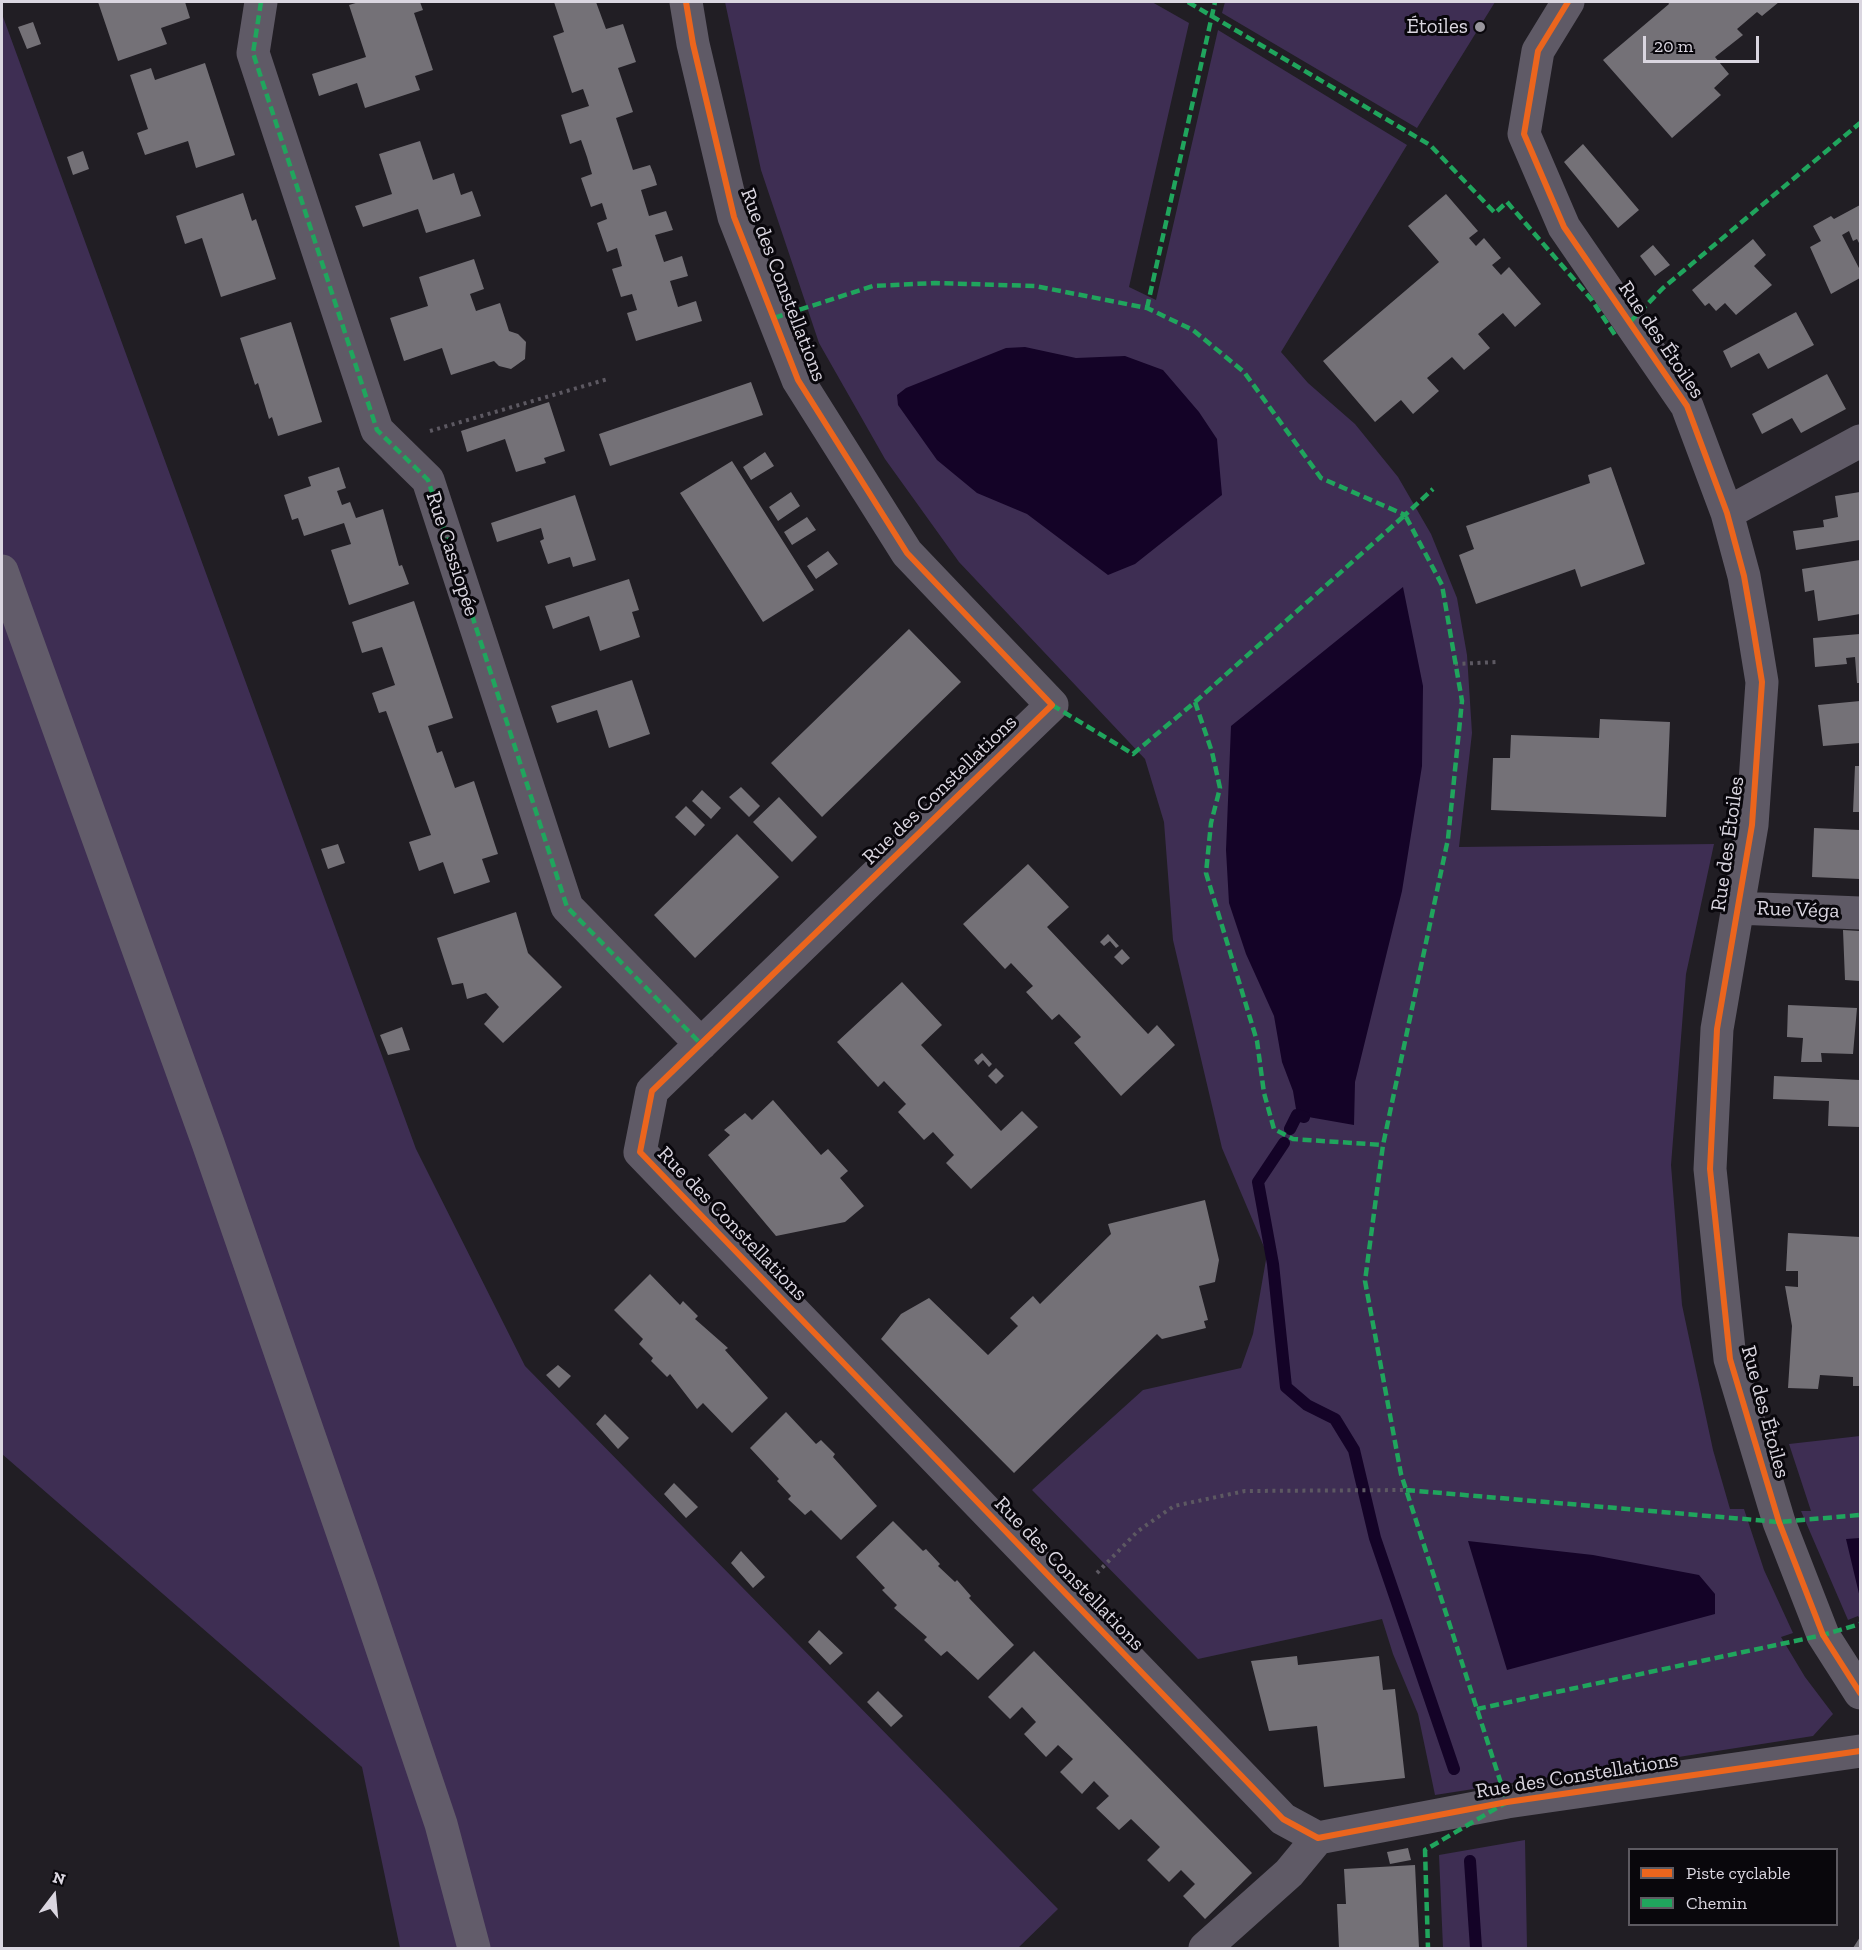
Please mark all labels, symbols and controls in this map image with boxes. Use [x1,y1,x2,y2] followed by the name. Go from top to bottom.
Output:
[1407,14,1468,40] place label: Étoiles
[1473,20,1487,34] marker: Étoiles
[1646,24,1762,62] scale bar
[1654,35,1693,57] text: 20 m
[735,185,831,385] street label: Rue des Constellations
[1612,276,1710,404] street label: Rue des Étoiles
[420,489,484,619] street label: Rue Cassiopée
[858,710,1022,870] street label: Rue des Constellations
[1706,775,1750,913] street label: Rue des Étoiles
[1756,896,1840,924] street label: Rue Véga
[652,1142,812,1306] street label: Rue des Constellations
[1735,1343,1795,1481] street label: Rue des Étoiles
[989,1492,1149,1656] street label: Rue des Constellations
[1474,1748,1680,1804] street label: Rue des Constellations
[1628,1848,1838,1926] legend
[1686,1862,1790,1884] text: Piste cyclable
[24,1866,84,1926] north arrow
[51,1867,68,1889] text: N
[1686,1892,1747,1914] text: Chemin

